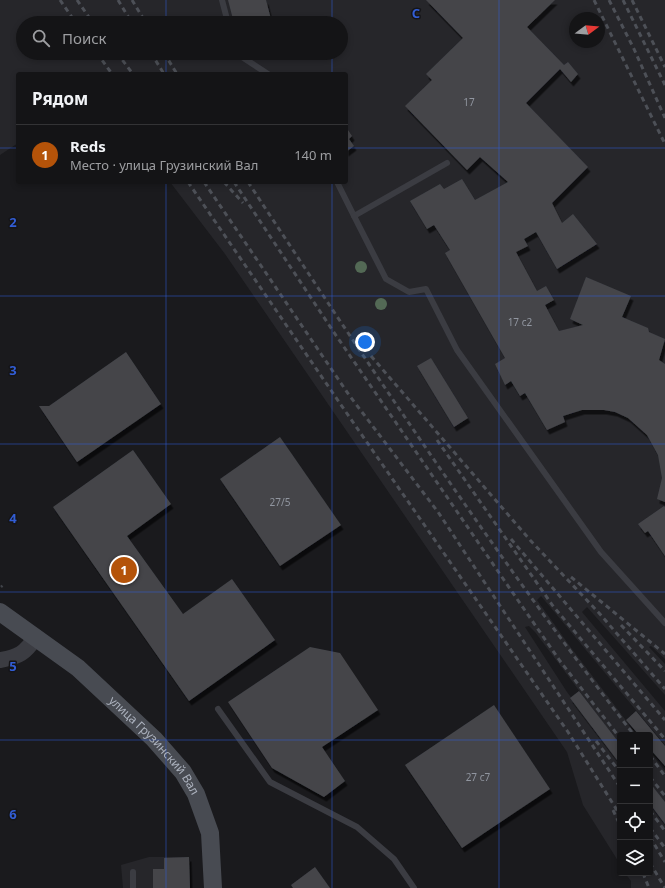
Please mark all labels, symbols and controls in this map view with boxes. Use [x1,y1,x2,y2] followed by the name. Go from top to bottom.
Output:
[412,4,420,22] text: C
[569,12,605,48] north arrow
[16,16,348,60] search box
[30,27,52,49] icon: search
[62,28,107,48] text: Поиск
[32,87,88,110] text: Рядом
[463,95,475,109] house number: 17
[70,136,106,156] text: Reds
[41,146,49,164] text: 1
[294,146,332,164] text: 140 m
[70,156,258,174] text: Место · улица Грузинский Вал
[9,213,17,231] text: 2
[508,315,533,329] house number: 17 с2
[355,332,375,352] your location
[9,361,17,379] text: 3
[270,495,291,509] house number: 27/5
[9,509,17,527] text: 4
[111,555,137,585] pin: 1
[9,657,17,675] text: 5
[105,692,204,798] street label: улица Грузинский Вал
[617,732,653,876] map controls
[617,732,653,768] button: +
[617,768,653,804] button: −
[466,770,491,784] house number: 27 с7
[617,804,653,840] button: locate
[9,805,17,823] text: 6
[617,840,653,876] button: layers

